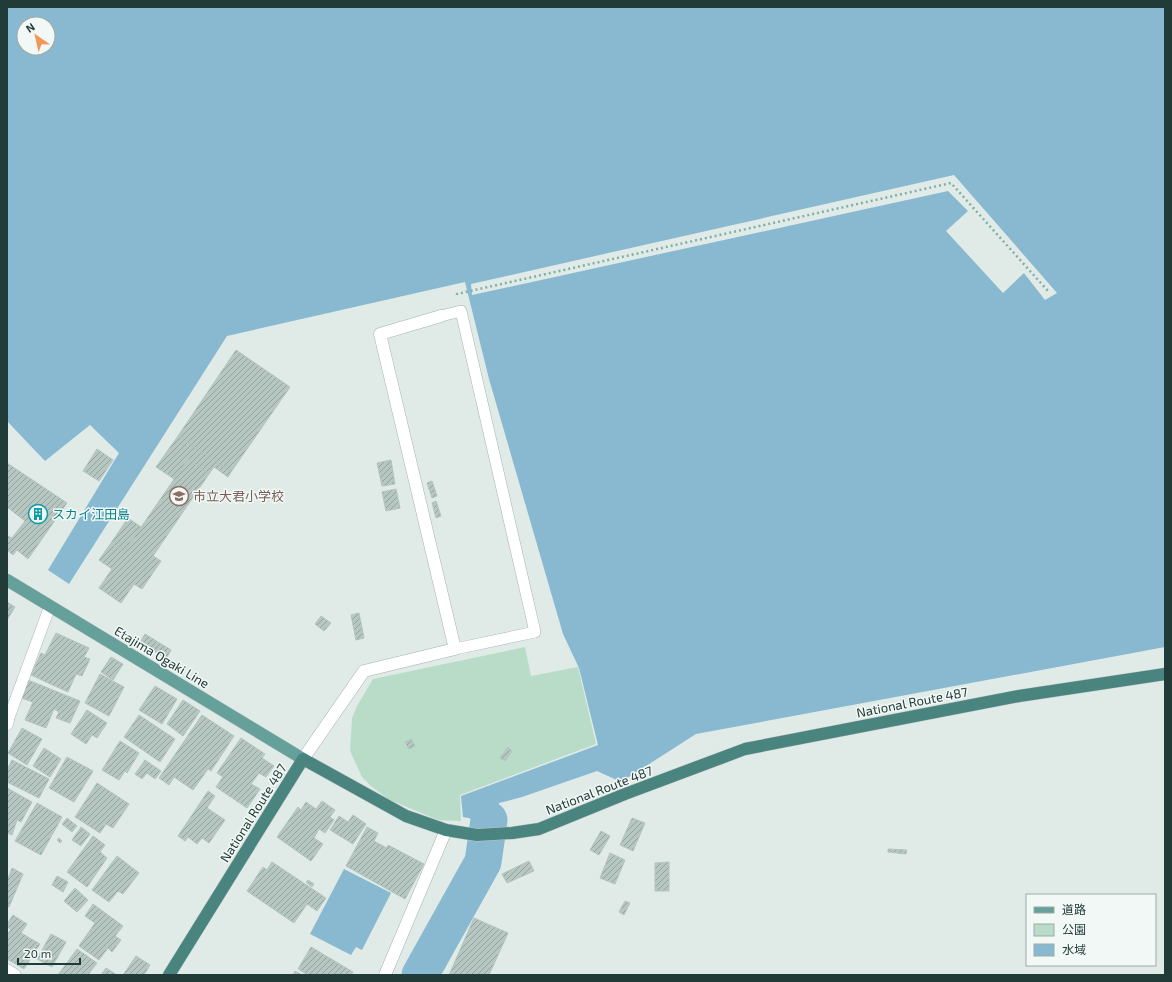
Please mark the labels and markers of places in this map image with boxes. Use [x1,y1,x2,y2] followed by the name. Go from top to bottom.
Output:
[168,485,190,507] school or university icon: 市立大君小学校
[193,488,284,504] place label: 市立大君小学校
[27,503,49,525] building icon: スカイ江田島
[52,506,130,522] place label: スカイ江田島

